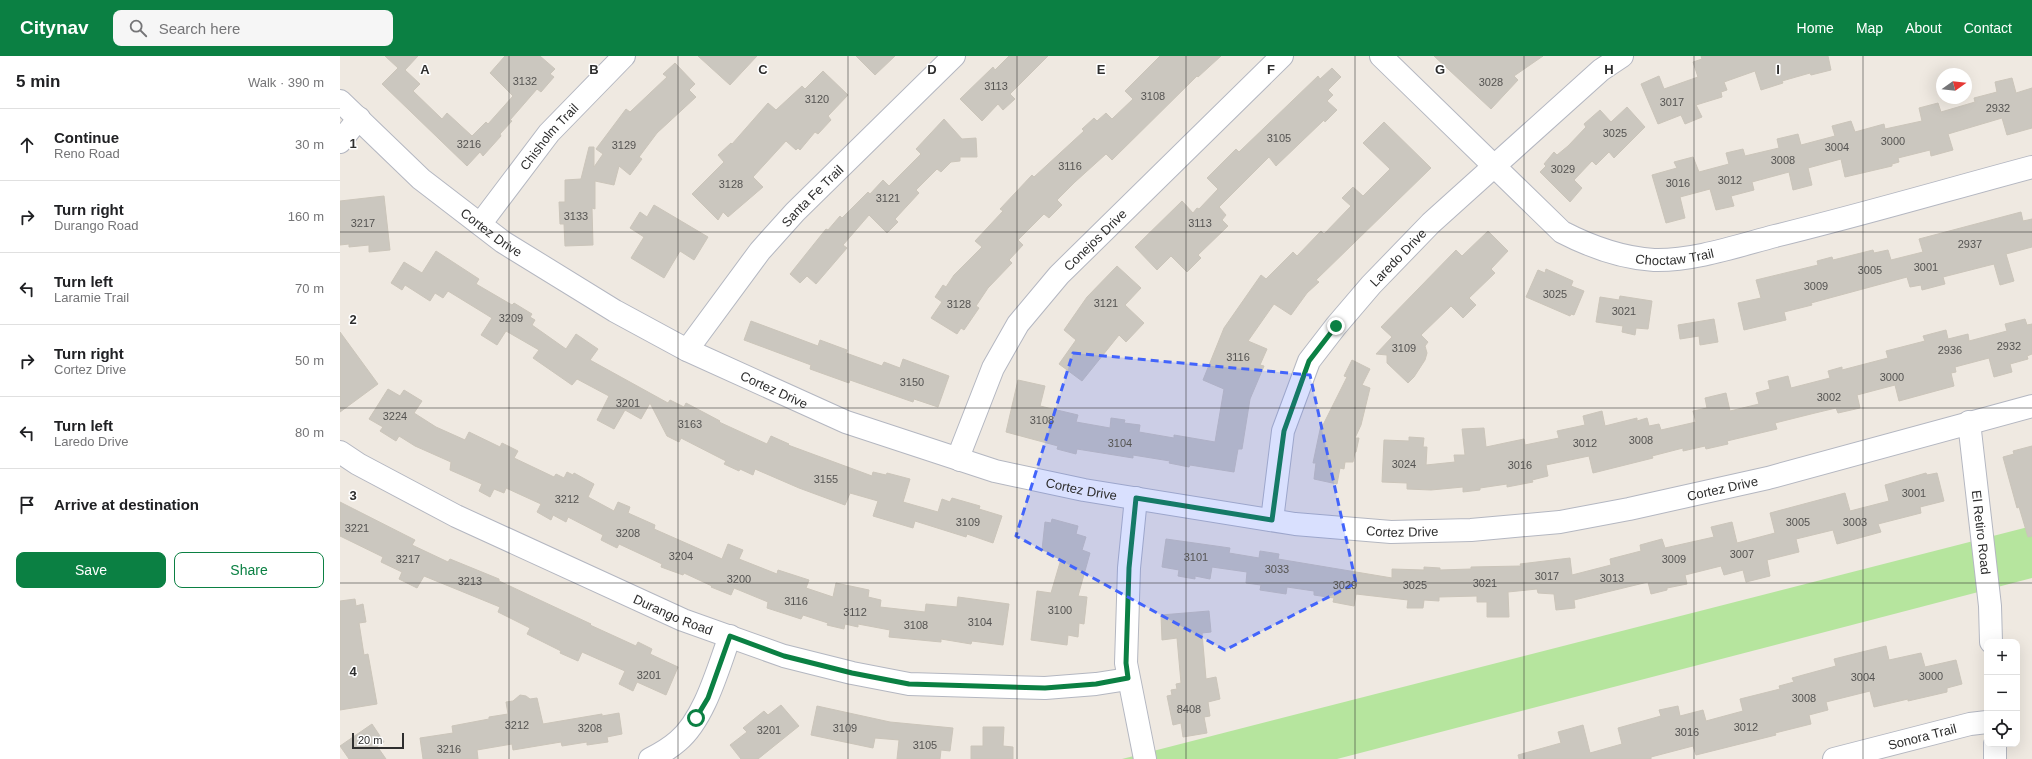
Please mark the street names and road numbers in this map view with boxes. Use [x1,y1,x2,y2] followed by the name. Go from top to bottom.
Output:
[516,100,581,173] street label: Chisholm Trail
[778,162,846,230] street label: Santa Fe Trail
[458,205,525,260] street label: Cortez Drive
[1061,206,1129,274] street label: Conejos Drive
[1367,225,1429,289] street label: Laredo Drive
[1634,245,1715,268] street label: Choctaw Trail
[738,368,810,411] street label: Cortez Drive
[1685,473,1759,503] street label: Cortez Drive
[1044,475,1118,503] street label: Cortez Drive
[1969,489,1994,575] street label: El Retiro Road
[1366,522,1439,540] street label: Cortez Drive
[631,591,715,637] street label: Durango Road
[1886,720,1958,752] street label: Sonora Trail

